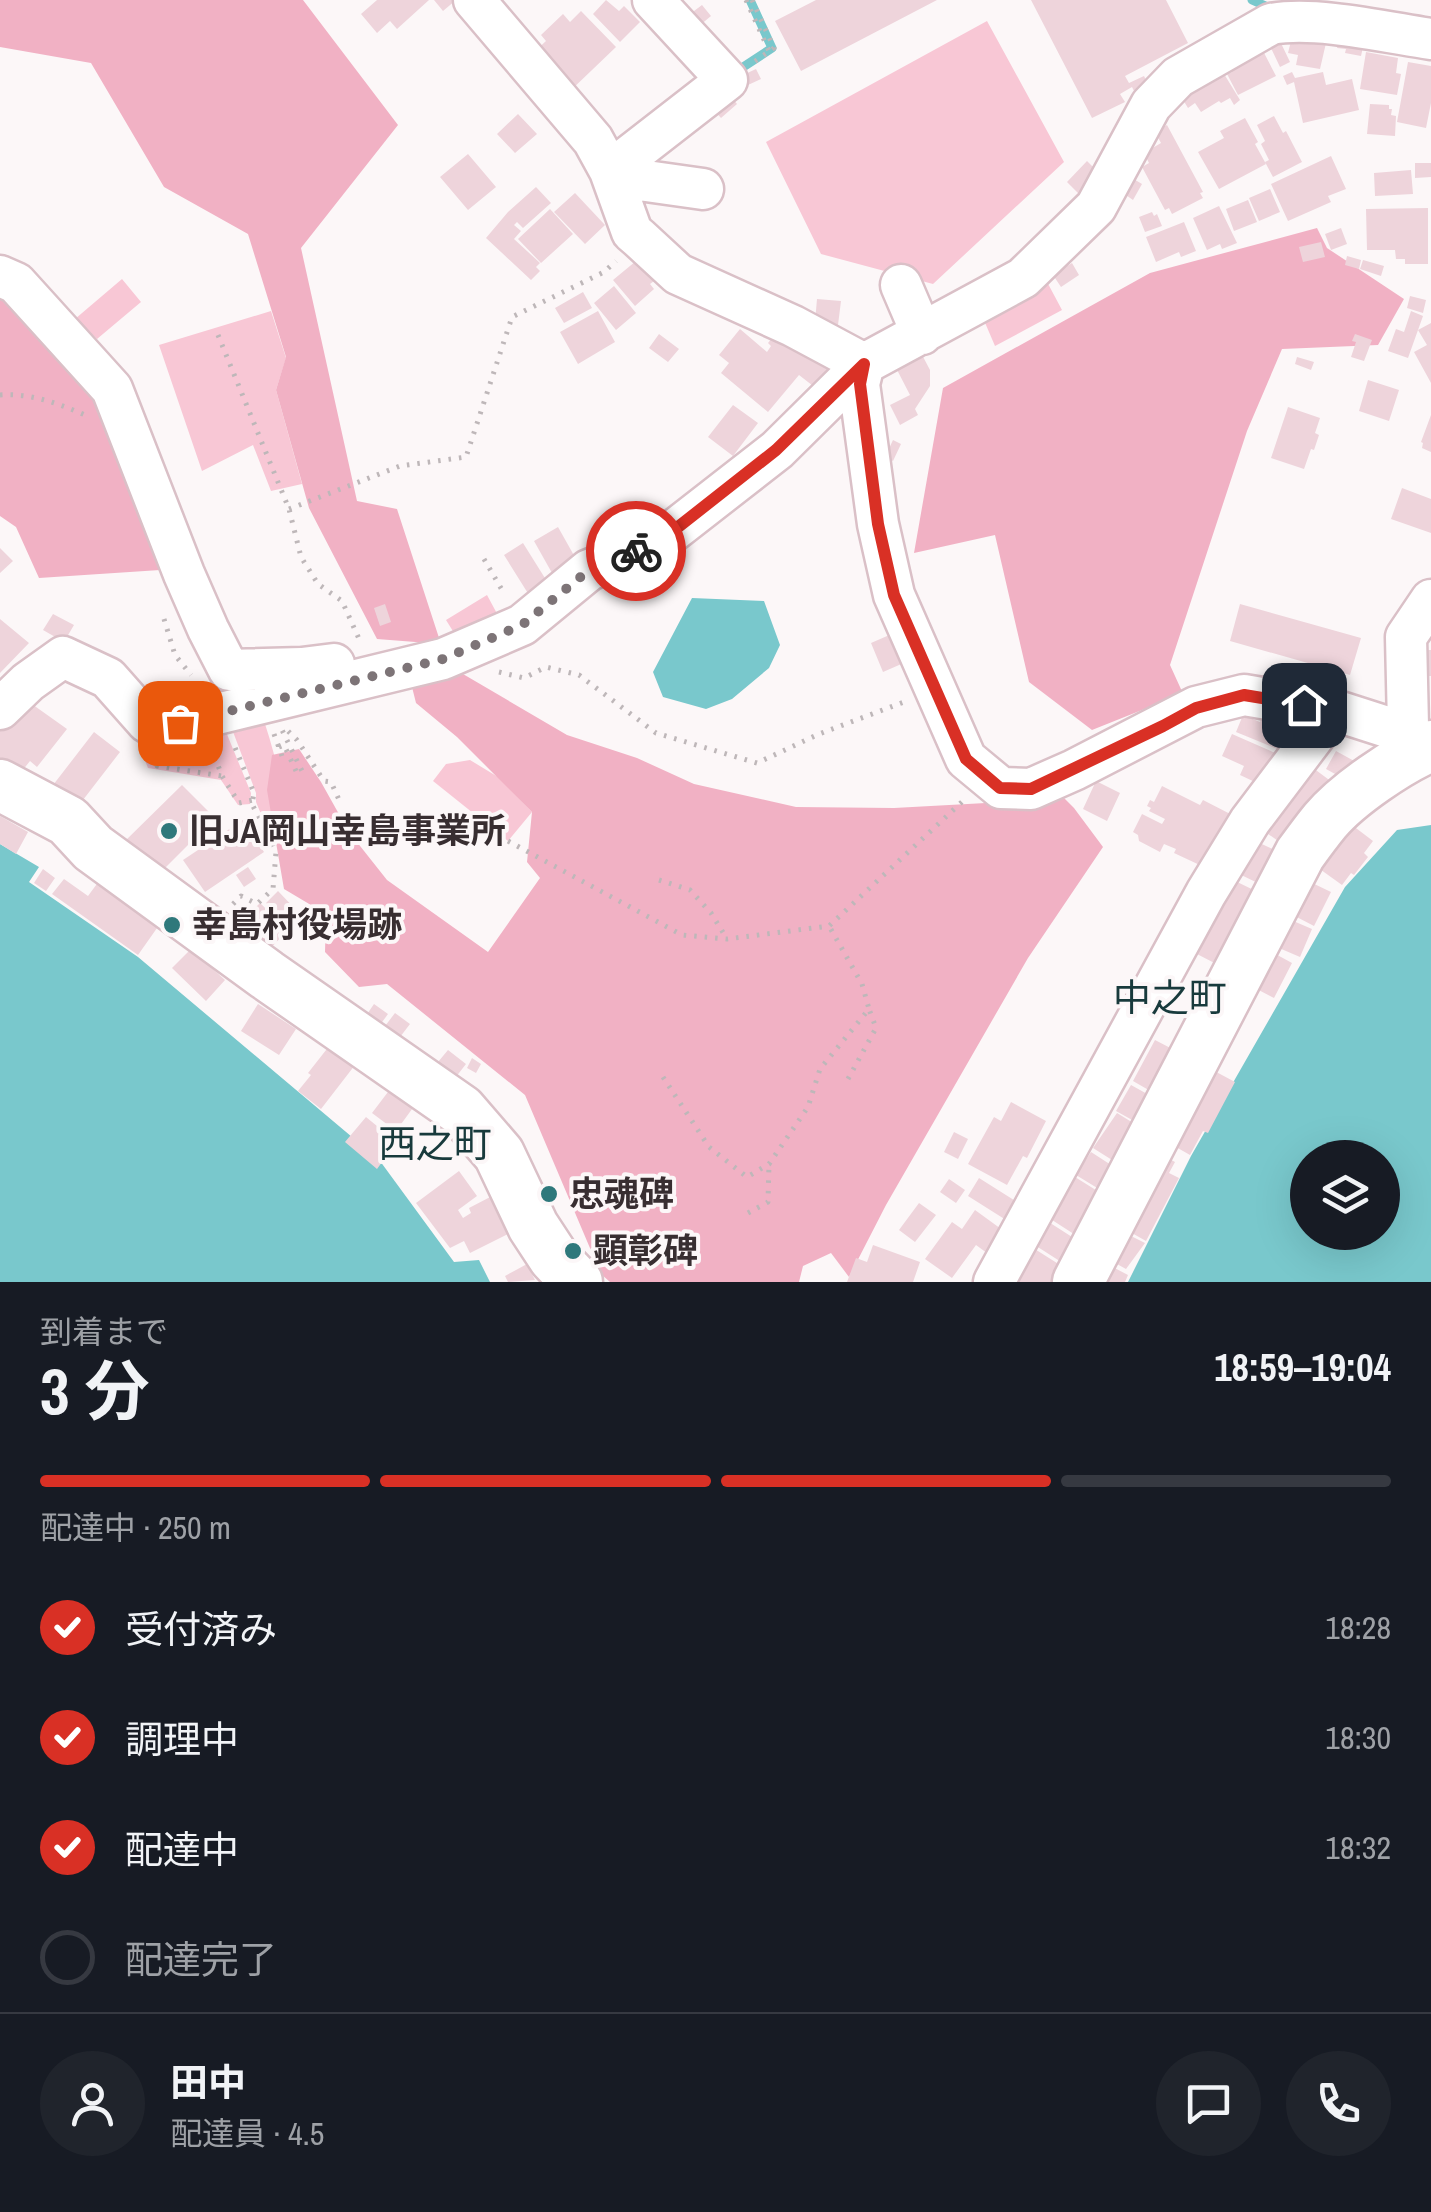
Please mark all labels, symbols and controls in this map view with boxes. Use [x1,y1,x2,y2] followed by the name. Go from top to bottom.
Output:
[586,501,686,601] courier
[609,524,664,579] icon: bike
[1262,663,1347,748] pin
[1277,678,1332,733] icon: home
[138,681,223,766] pin
[153,696,208,751] icon: bag
[189,807,506,854] place label: 旧JA岡山幸島事業所
[158,820,180,842] marker: 旧JA岡山幸島事業所
[192,901,402,948] place label: 幸島村役場跡
[161,914,183,936] marker: 幸島村役場跡
[1113,972,1227,1023] district label: 中之町
[378,1118,492,1169] district label: 西之町
[1290,1140,1400,1250] map controls
[1290,1140,1400,1250] button: layers
[569,1170,674,1217] place label: 忠魂碑
[538,1183,560,1205] marker: 忠魂碑
[593,1227,698,1274] place label: 顕彰碑
[562,1240,584,1262] marker: 顕彰碑
[40,1310,168,1353] text: 到着まで
[1214,1342,1391,1393] text: 18:59–19:04
[40,1347,149,1434] text: 3 分
[40,1506,231,1549] text: 配達中 · 250 m
[40,1600,95,1655] icon: check
[125,1604,277,1655] text: 受付済み
[1325,1606,1391,1649] text: 18:28
[40,1710,95,1765] icon: check
[125,1714,239,1765] text: 調理中
[1325,1716,1391,1759] text: 18:30
[40,1820,95,1875] icon: check
[125,1824,239,1875] text: 配達中
[1325,1826,1391,1869] text: 18:32
[125,1934,277,1985] text: 配達完了
[40,2051,145,2156] button: person
[1156,2051,1261,2156] button: chat
[1286,2051,1391,2156] button: phone
[170,2057,246,2108] text: 田中
[170,2112,324,2155] text: 配達員 · 4.5

